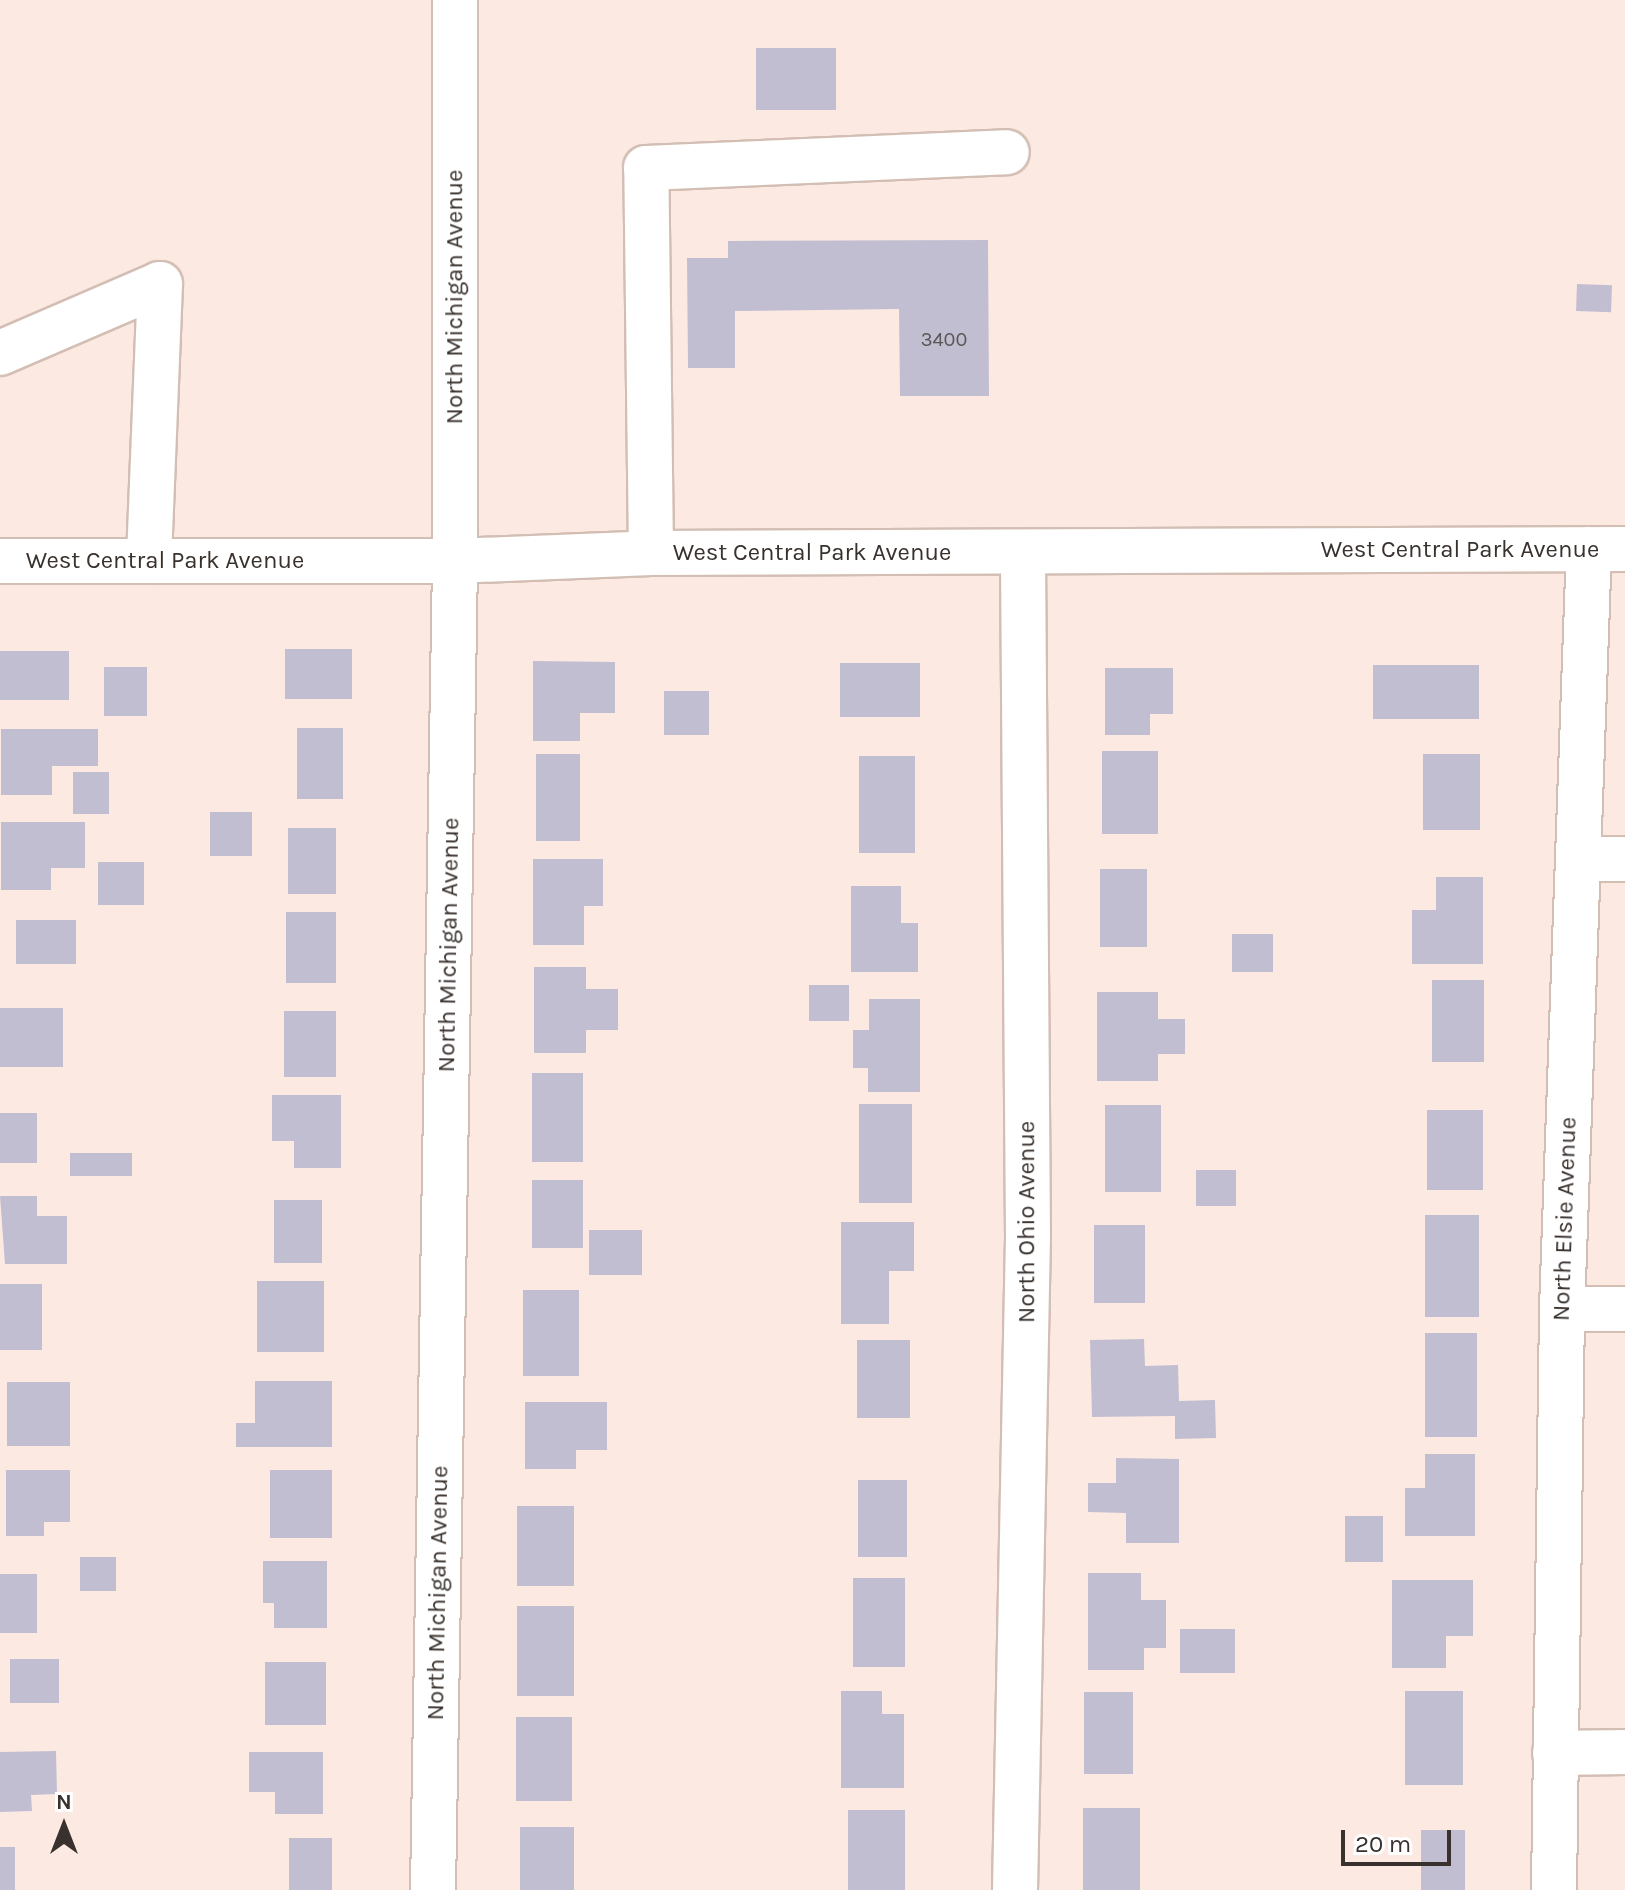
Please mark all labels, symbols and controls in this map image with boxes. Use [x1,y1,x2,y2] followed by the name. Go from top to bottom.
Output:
[441,170,469,424] street label: North Michigan Avenue
[921,327,967,351] house number: 3400
[1321,536,1599,564] street label: West Central Park Avenue
[673,539,951,567] street label: West Central Park Avenue
[26,547,304,575] street label: West Central Park Avenue
[432,817,466,1073] street label: North Michigan Avenue
[1547,1116,1583,1322] street label: North Elsie Avenue
[1013,1121,1041,1323] street label: North Ohio Avenue
[421,1465,455,1721] street label: North Michigan Avenue
[24,1786,104,1866] north arrow
[56,1789,72,1815] text: N
[1345,1814,1455,1864] scale bar
[1355,1830,1411,1858] text: 20 m

